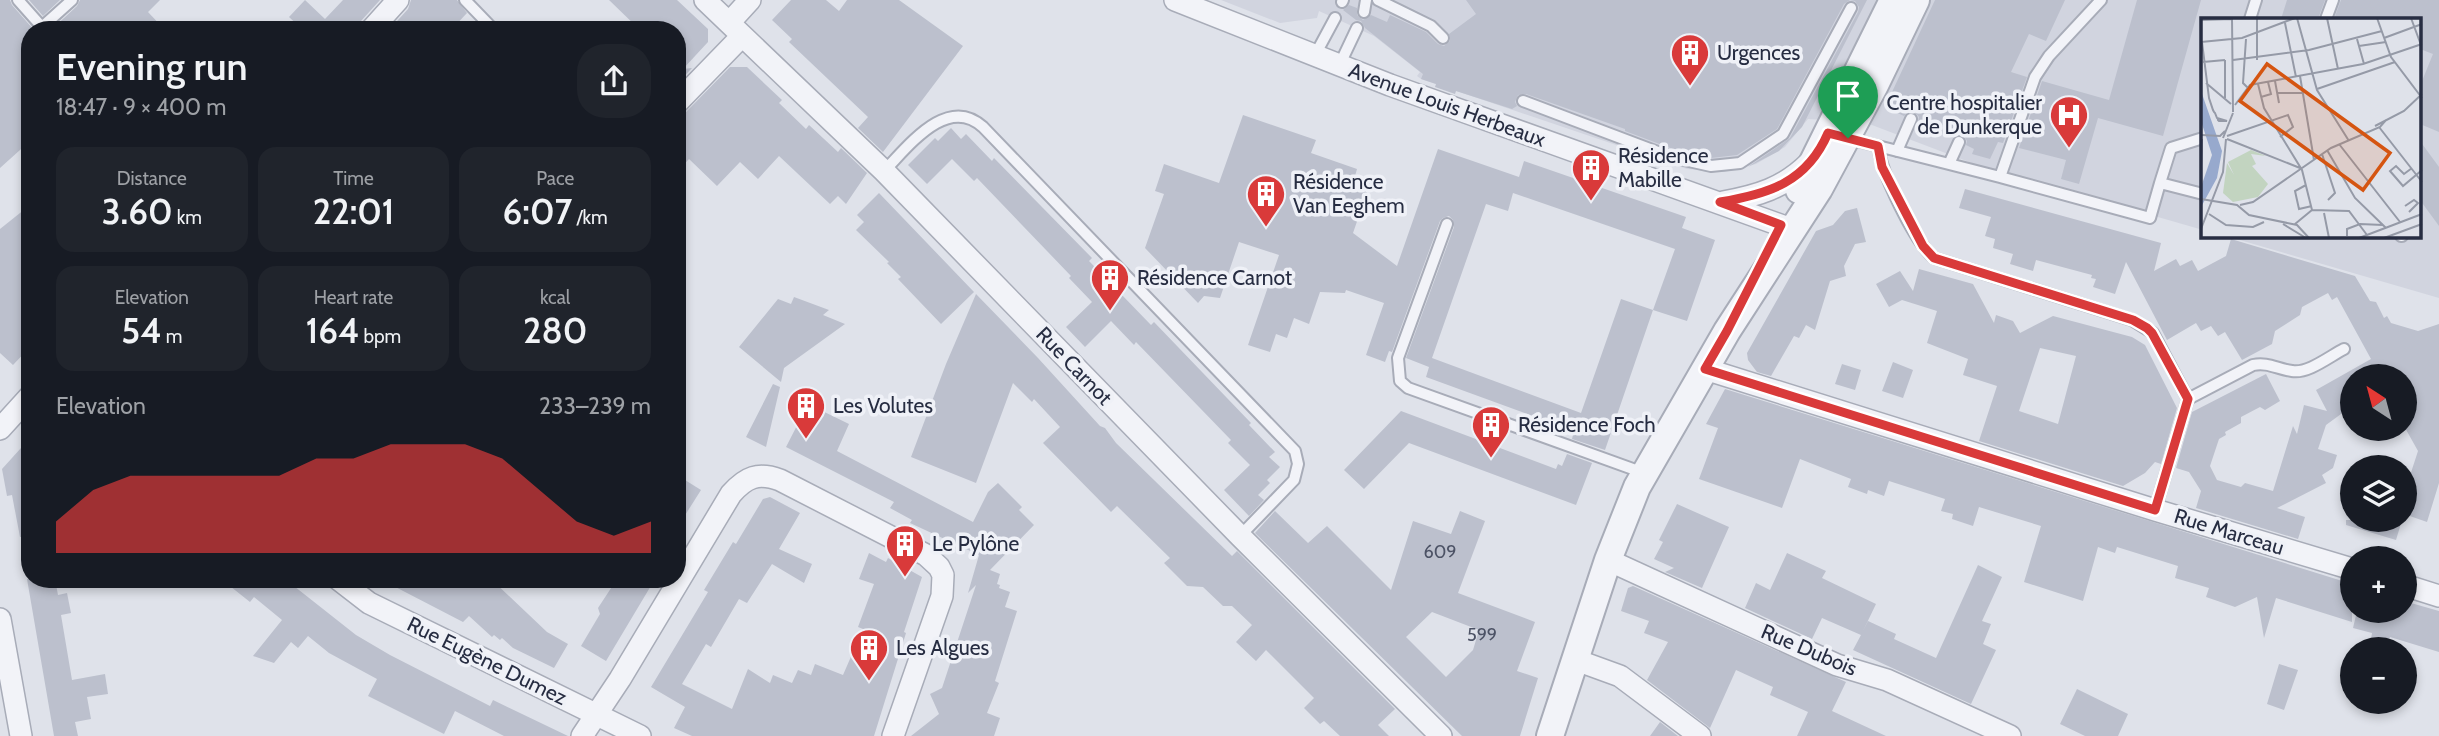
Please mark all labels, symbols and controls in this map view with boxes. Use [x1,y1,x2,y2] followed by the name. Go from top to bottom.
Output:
[2201,18,2422,238] inset map
[1669,32,1711,87] building icon: Urgences
[1717,40,1800,65] place label: Urgences
[56,43,248,90] text: Evening run
[577,44,651,118] button: share
[1345,57,1549,152] street label: Avenue Louis Herbeaux
[1818,66,1878,138] pin
[1829,77,1867,115] icon: arrive
[1886,90,2042,139] place label: Centre hospitalier de Dunkerque
[56,93,226,121] text: 18:47 · 9 × 400 m
[2048,94,2090,149] hospital icon: Centre hospitalier de Dunkerque
[1618,143,1709,192] place label: Résidence Mabille
[1570,147,1612,202] building icon: Résidence Mabille
[117,167,187,190] text: Distance
[333,167,374,190] text: Time
[536,167,574,190] text: Pace
[1293,169,1405,218] place label: Résidence Van Eeghem
[1245,173,1287,228] building icon: Résidence Van Eeghem
[102,190,173,233] text: 3.60
[313,190,394,233] text: 22:01
[503,190,572,233] text: 6:07
[173,206,202,229] text: km
[572,206,608,229] text: /km
[1089,257,1131,312] building icon: Résidence Carnot
[1137,265,1292,290] place label: Résidence Carnot
[115,286,189,309] text: Elevation
[314,286,393,309] text: Heart rate
[540,286,570,309] text: kcal
[121,309,161,352] text: 54
[306,309,359,352] text: 164
[523,309,587,352] text: 280
[1031,321,1118,410] street label: Rue Carnot
[161,325,182,348] text: m
[359,325,401,348] text: bpm
[2340,364,2417,441] north arrow
[2340,364,2417,714] map controls
[785,385,827,440] building icon: Les Volutes
[56,392,146,420] text: Elevation
[539,392,651,420] text: 233–239 m
[833,393,933,418] place label: Les Volutes
[1470,404,1512,459] building icon: Résidence Foch
[1518,412,1656,437] place label: Résidence Foch
[2340,455,2417,532] button: layers
[2171,503,2287,560] street label: Rue Marceau
[884,523,926,578] building icon: Le Pylône
[932,531,1020,556] place label: Le Pylône
[1423,541,1457,563] house number: 609
[2340,546,2417,623] button: +
[403,611,571,710] street label: Rue Eugène Dumez
[1758,618,1861,681] street label: Rue Dubois
[1467,624,1497,646] house number: 599
[848,627,890,682] building icon: Les Algues
[896,635,989,660] place label: Les Algues
[2340,637,2417,714] button: −

